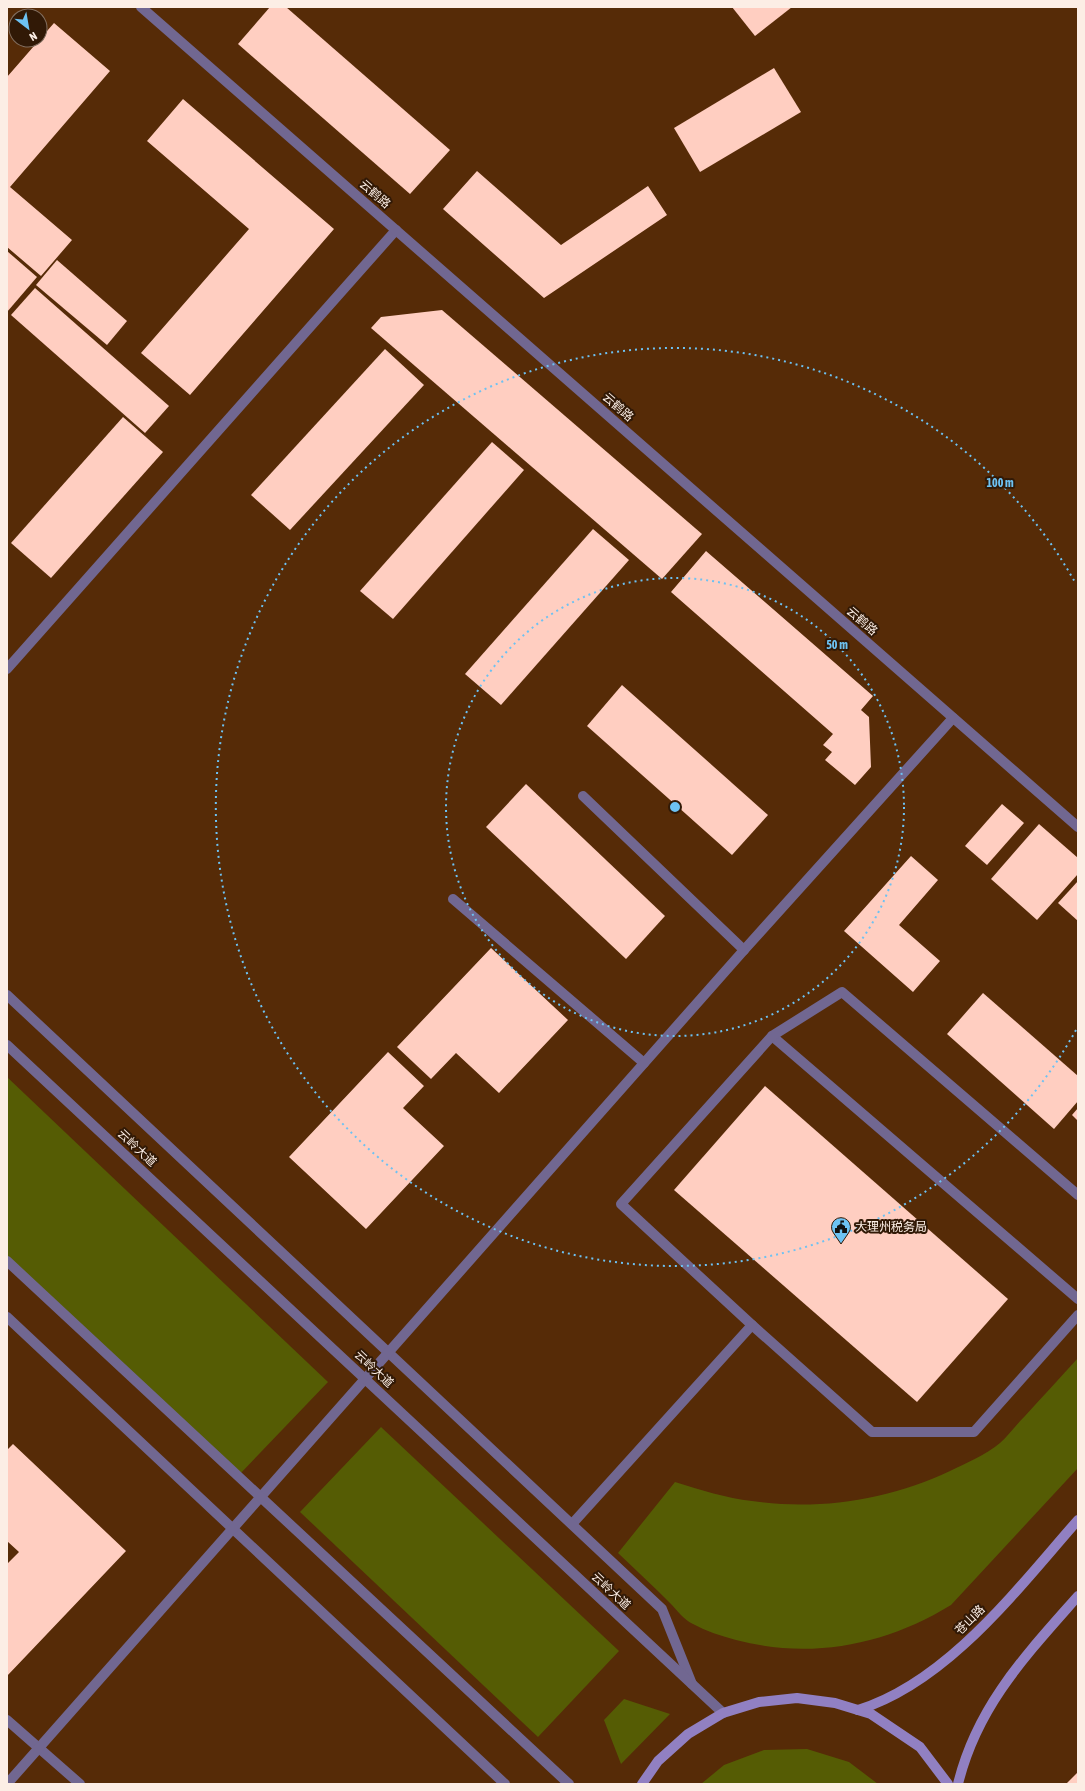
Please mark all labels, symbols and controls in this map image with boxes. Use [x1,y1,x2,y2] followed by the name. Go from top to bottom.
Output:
[8,8,48,48] north arrow
[27,30,39,43] text: N
[357,177,393,211] street label: 云鹤路
[600,390,636,424] street label: 云鹤路
[986,476,1014,490] text: 100 m
[844,604,880,638] street label: 云鹤路
[826,638,848,652] text: 50 m
[668,800,682,814] centre of rings
[115,1127,159,1169] street label: 云岭大道
[830,1216,852,1244] public building icon: 大理州税务局
[855,1220,927,1234] place label: 大理州税务局
[352,1348,396,1390] street label: 云岭大道
[589,1570,633,1612] street label: 云岭大道
[952,1602,988,1638] street label: 苍山路

